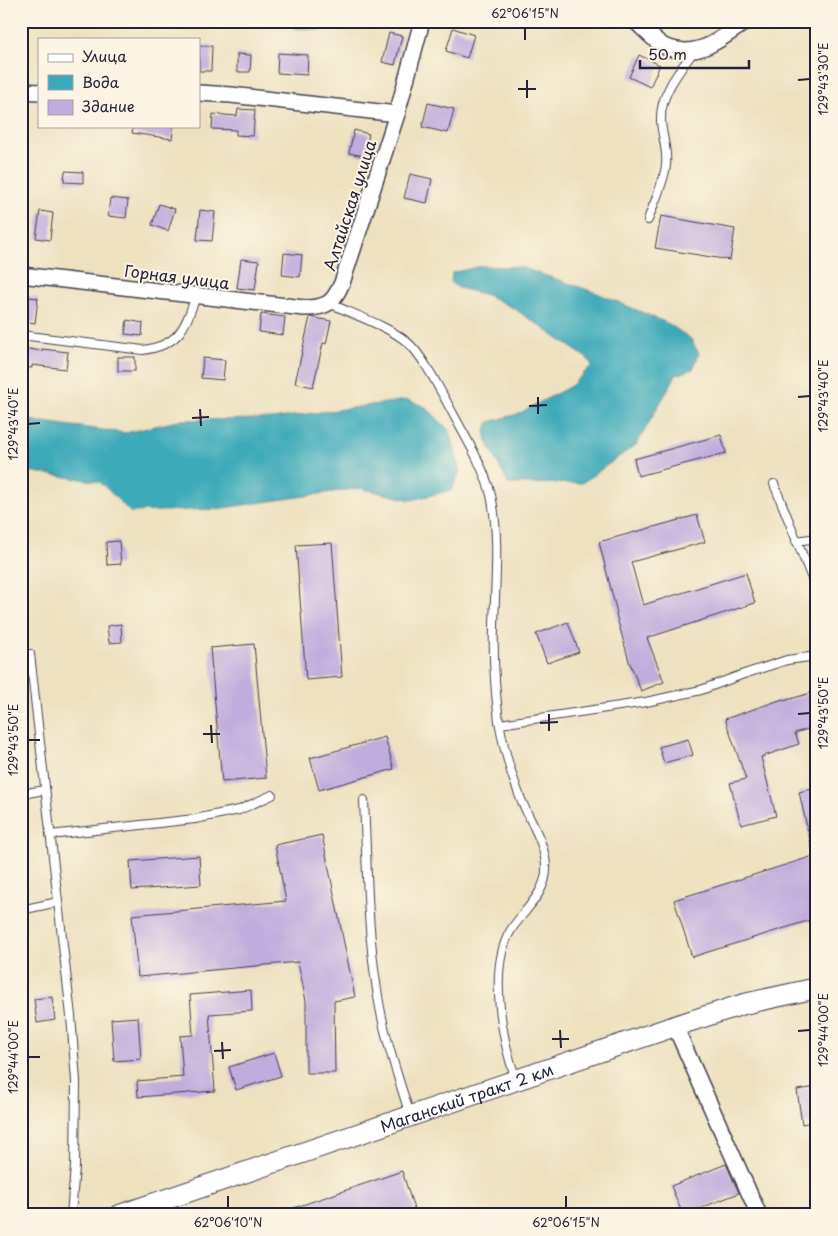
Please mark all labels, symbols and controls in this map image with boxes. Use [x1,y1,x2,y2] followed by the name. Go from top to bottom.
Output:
[491,4,559,22] text: 62°06'15"N
[38,38,200,128] legend
[640,38,749,70] scale bar
[648,42,687,65] text: 50 m
[814,42,832,116] text: 129°43'30"E
[82,44,127,67] text: Улица
[82,70,120,93] text: Вода
[82,94,135,117] text: Здание
[317,137,381,273] street label: Алтайская улица
[123,258,231,294] street label: Горная улица
[814,360,832,433] text: 129°43'40"E
[4,388,22,461] text: 129°43'40"E
[814,677,832,749] text: 129°43'50"E
[4,704,22,776] text: 129°43'50"E
[814,993,832,1067] text: 129°44'00"E
[4,1020,22,1094] text: 129°44'00"E
[377,1056,556,1138] street label: Маганский тракт 2 км
[194,1213,262,1231] text: 62°06'10"N
[532,1213,600,1231] text: 62°06'15"N

